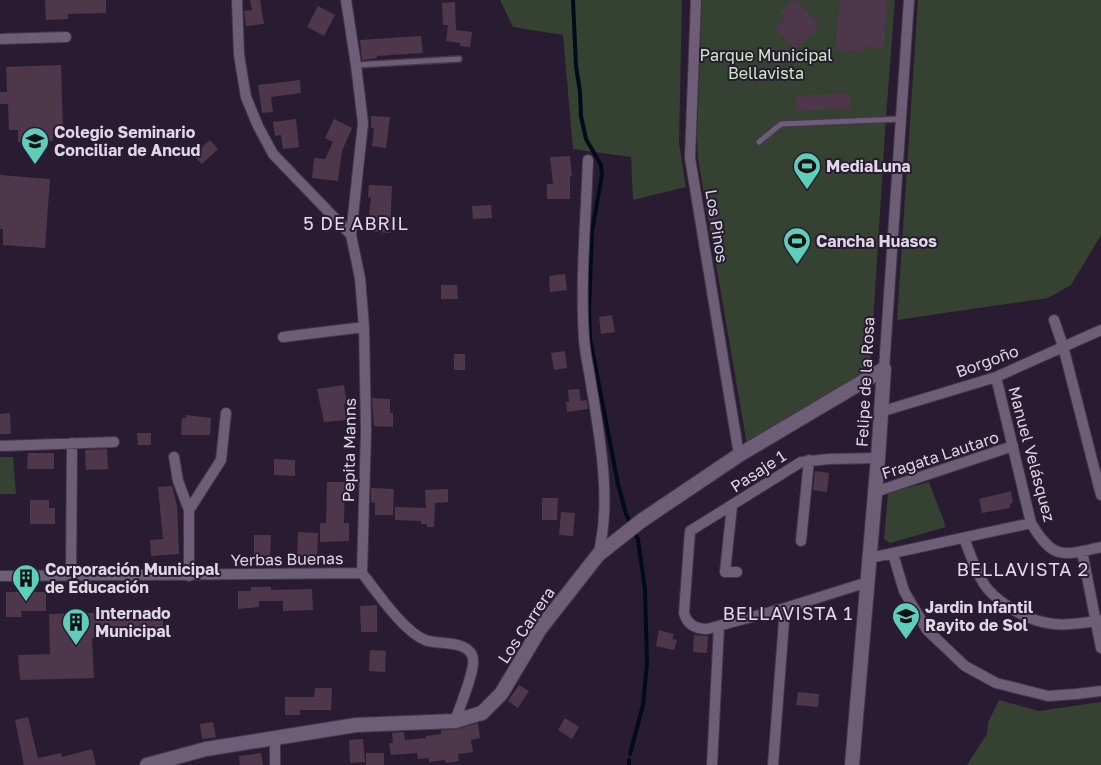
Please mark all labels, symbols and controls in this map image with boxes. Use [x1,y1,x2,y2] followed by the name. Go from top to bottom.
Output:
[700,45,832,83] park label: Parque Municipal Bellavista
[54,122,201,160] place label: Colegio Seminario Conciliar de Ancud
[20,126,50,165] school or university icon: Colegio Seminario Conciliar de Ancud
[792,151,822,190] sports icon: MediaLuna
[826,156,911,176] place label: MediaLuna
[701,188,733,264] street label: Los Pinos
[303,212,409,234] district label: 5 DE ABRIL
[782,226,812,265] sports icon: Cancha Huasos
[816,231,937,251] place label: Cancha Huasos
[852,316,878,448] street label: Felipe de la Rosa
[953,340,1021,382] street label: Borgoño
[1004,384,1060,524] street label: Manuel Velásquez
[338,398,360,502] street label: Pepita Manns
[879,427,1001,483] street label: Fragata Lautaro
[726,446,790,496] street label: Pasaje 1
[230,548,344,570] street label: Yerbas Buenas
[957,558,1089,580] district label: BELLAVISTA 2
[45,559,220,597] place label: Corporación Municipal de Educación
[11,563,41,602] building icon: Corporación Municipal de Educación
[493,583,559,667] street label: Los Carrera
[925,597,1034,635] place label: Jardin Infantil Rayito de Sol
[891,601,921,640] school or university icon: Jardin Infantil Rayito de Sol
[723,602,853,624] district label: BELLAVISTA 1
[95,603,172,641] place label: Internado Municipal
[61,607,91,646] building icon: Internado Municipal

